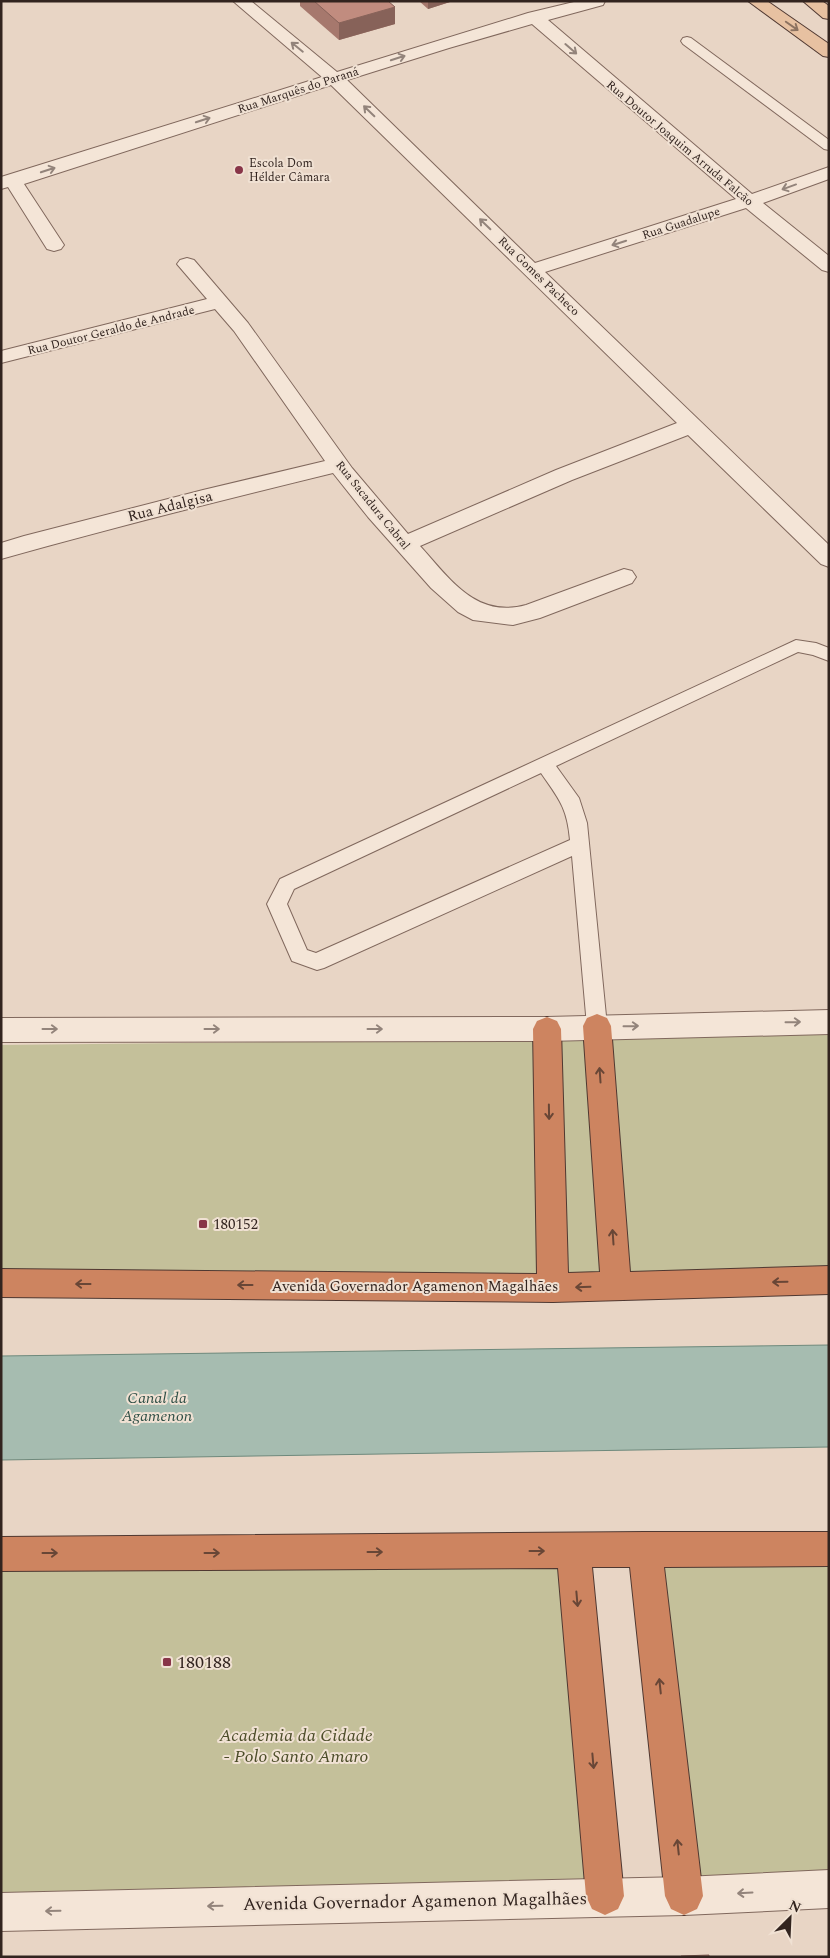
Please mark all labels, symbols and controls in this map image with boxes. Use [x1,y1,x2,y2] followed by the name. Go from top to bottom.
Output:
[785,21,799,31] one-way arrow
[291,42,304,53] one-way arrow
[564,43,577,55] one-way arrow
[389,53,405,62] one-way arrow
[235,62,361,119] street label: Rua Marquês do Paraná
[602,76,758,211] street label: Rua Doutor Joaquim Arruda Falcão
[362,105,375,117] one-way arrow
[194,115,210,125] one-way arrow
[249,154,330,187] place label: Escola Dom Hélder Câmara
[233,164,245,176] marker: Escola Dom Hélder Câmara
[40,165,55,174] one-way arrow
[781,183,797,192] one-way arrow
[640,202,723,245] street label: Rua Guadalupe
[479,218,492,230] one-way arrow
[493,232,584,321] street label: Rua Gomes Pacheco
[611,238,627,248] one-way arrow
[26,300,197,360] street label: Rua Doutor Geraldo de Andrade
[331,456,415,554] street label: Rua Sacadura Cabral
[125,485,216,528] street label: Rua Adalgisa
[784,1017,801,1027] one-way arrow
[622,1021,638,1030] one-way arrow
[204,1024,220,1034] one-way arrow
[366,1024,383,1034] one-way arrow
[42,1025,58,1034] one-way arrow
[596,1067,605,1083] one-way arrow
[544,1104,554,1120] one-way arrow
[213,1213,258,1236] place label: 180152
[197,1218,209,1230] marker: 180152
[608,1229,617,1245] one-way arrow
[271,1275,559,1298] street label: Avenida Governador Agamenon Magalhães
[772,1277,788,1286] one-way arrow
[75,1279,91,1289] one-way arrow
[237,1280,254,1290] one-way arrow
[575,1282,591,1291] one-way arrow
[121,1386,193,1428] water label: Canal da Agamenon
[529,1546,545,1556] one-way arrow
[366,1547,383,1557] one-way arrow
[204,1548,220,1558] one-way arrow
[42,1549,58,1558] one-way arrow
[572,1591,582,1607] one-way arrow
[177,1649,231,1676] place label: 180188
[161,1656,173,1668] marker: 180188
[655,1678,665,1694] one-way arrow
[218,1722,373,1770] park label: Academia da Cidade - Polo Santo Amaro
[588,1753,597,1769] one-way arrow
[673,1840,683,1856] one-way arrow
[243,1885,587,1918] street label: Avenida Governador Agamenon Magalhães
[737,1888,754,1898] one-way arrow
[765,1893,815,1943] north arrow
[786,1895,805,1918] text: N
[208,1902,224,1911] one-way arrow
[45,1906,61,1915] one-way arrow

